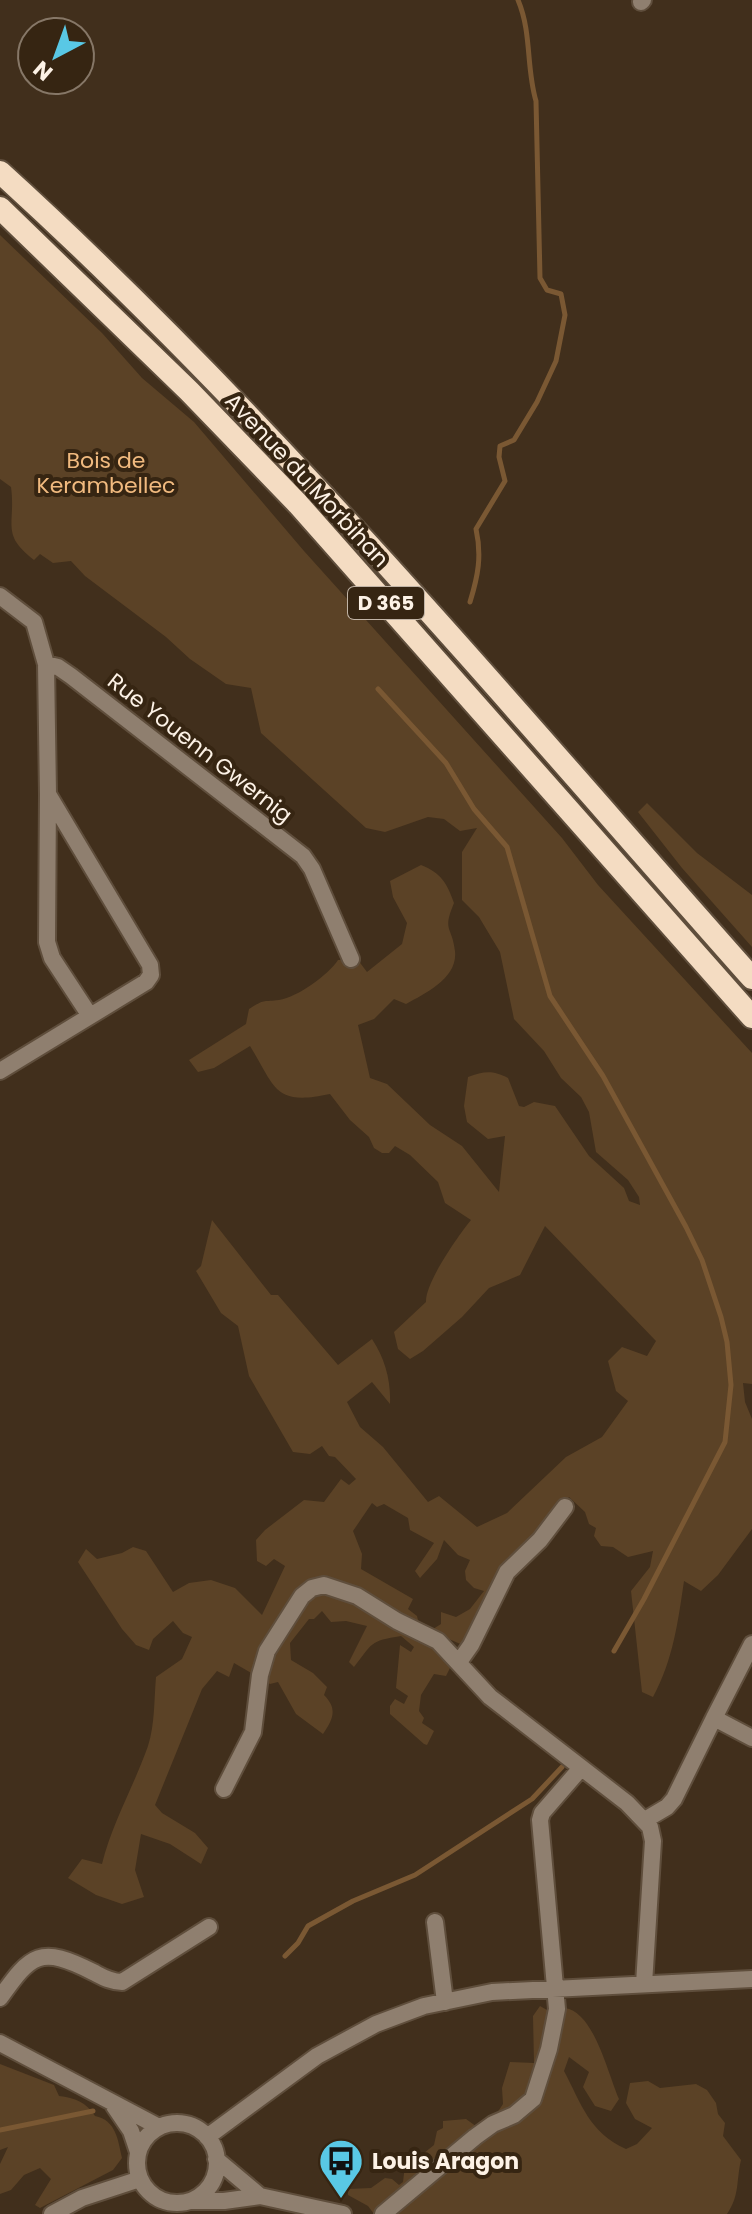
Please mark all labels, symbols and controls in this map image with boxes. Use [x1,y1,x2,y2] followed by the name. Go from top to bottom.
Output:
[16,16,96,96] north arrow
[27,54,60,88] text: N
[218,386,396,574] street label: Avenue du Morbihan
[37,445,175,501] park label: Bois de Kerambellec
[348,587,424,619] road number: D 365
[101,666,299,830] street label: Rue Youenn Gwernig
[317,2137,365,2200] bus stop icon: Louis Aragon
[372,2146,519,2177] place label: Louis Aragon

